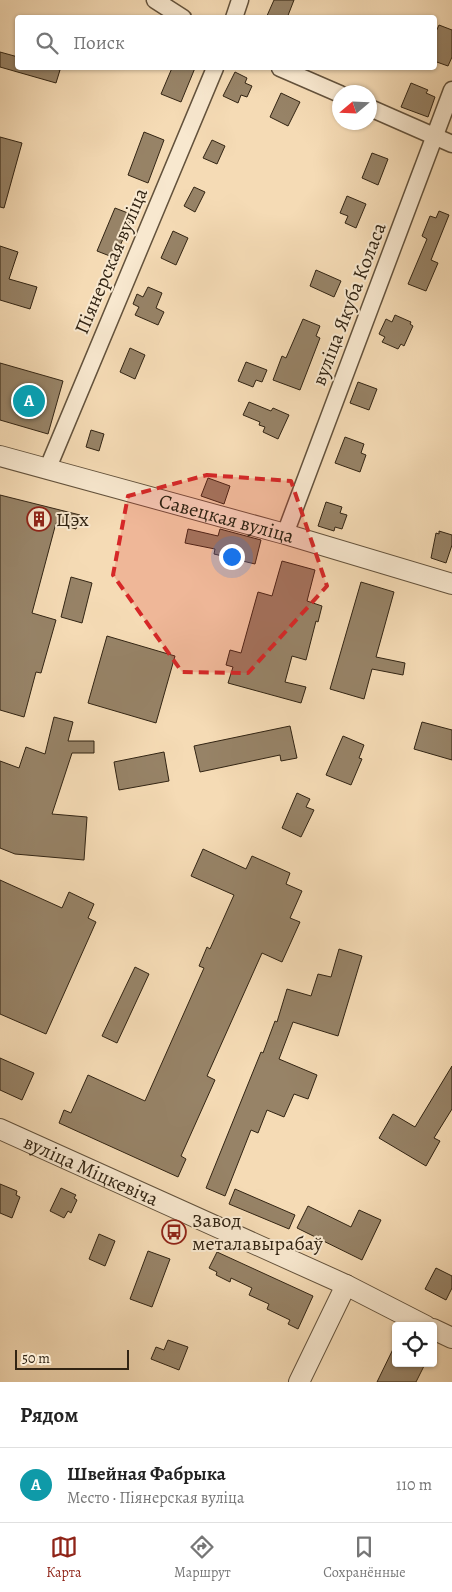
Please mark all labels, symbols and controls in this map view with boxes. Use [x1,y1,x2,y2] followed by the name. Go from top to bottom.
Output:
[15,15,437,70] search box
[33,29,61,57] icon: search
[73,30,125,56] text: Поиск
[332,85,377,130] north arrow
[68,183,154,338] street label: Піянерская вуліца
[305,218,393,389] street label: вуліца Якуба Коласа
[13,382,45,420] pin: A
[156,487,298,550] street label: Савецкая вуліца
[26,506,52,532] building icon: Цэх
[56,506,89,533] place label: Цэх
[219,544,245,570] your location
[19,1128,164,1213] street label: вуліца Міцкевіча
[192,1207,324,1257] place label: Завод металавырабаў
[161,1219,187,1245] bus stop icon: Завод металавырабаў
[392,1322,437,1367] map controls
[392,1322,437,1367] button: locate
[15,1347,129,1370] scale bar
[22,1349,50,1368] text: 50 m
[20,1401,78,1429] text: Рядом
[67,1461,226,1487] text: Швейная Фабрыка
[31,1474,41,1496] text: A
[396,1474,432,1496] text: 110 m
[67,1487,244,1509] text: Место · Піянерская вуліца
[46,1533,82,1582] tab: Карта
[174,1533,231,1582] tab: Маршрут
[323,1533,406,1582] tab: Сохранённые

